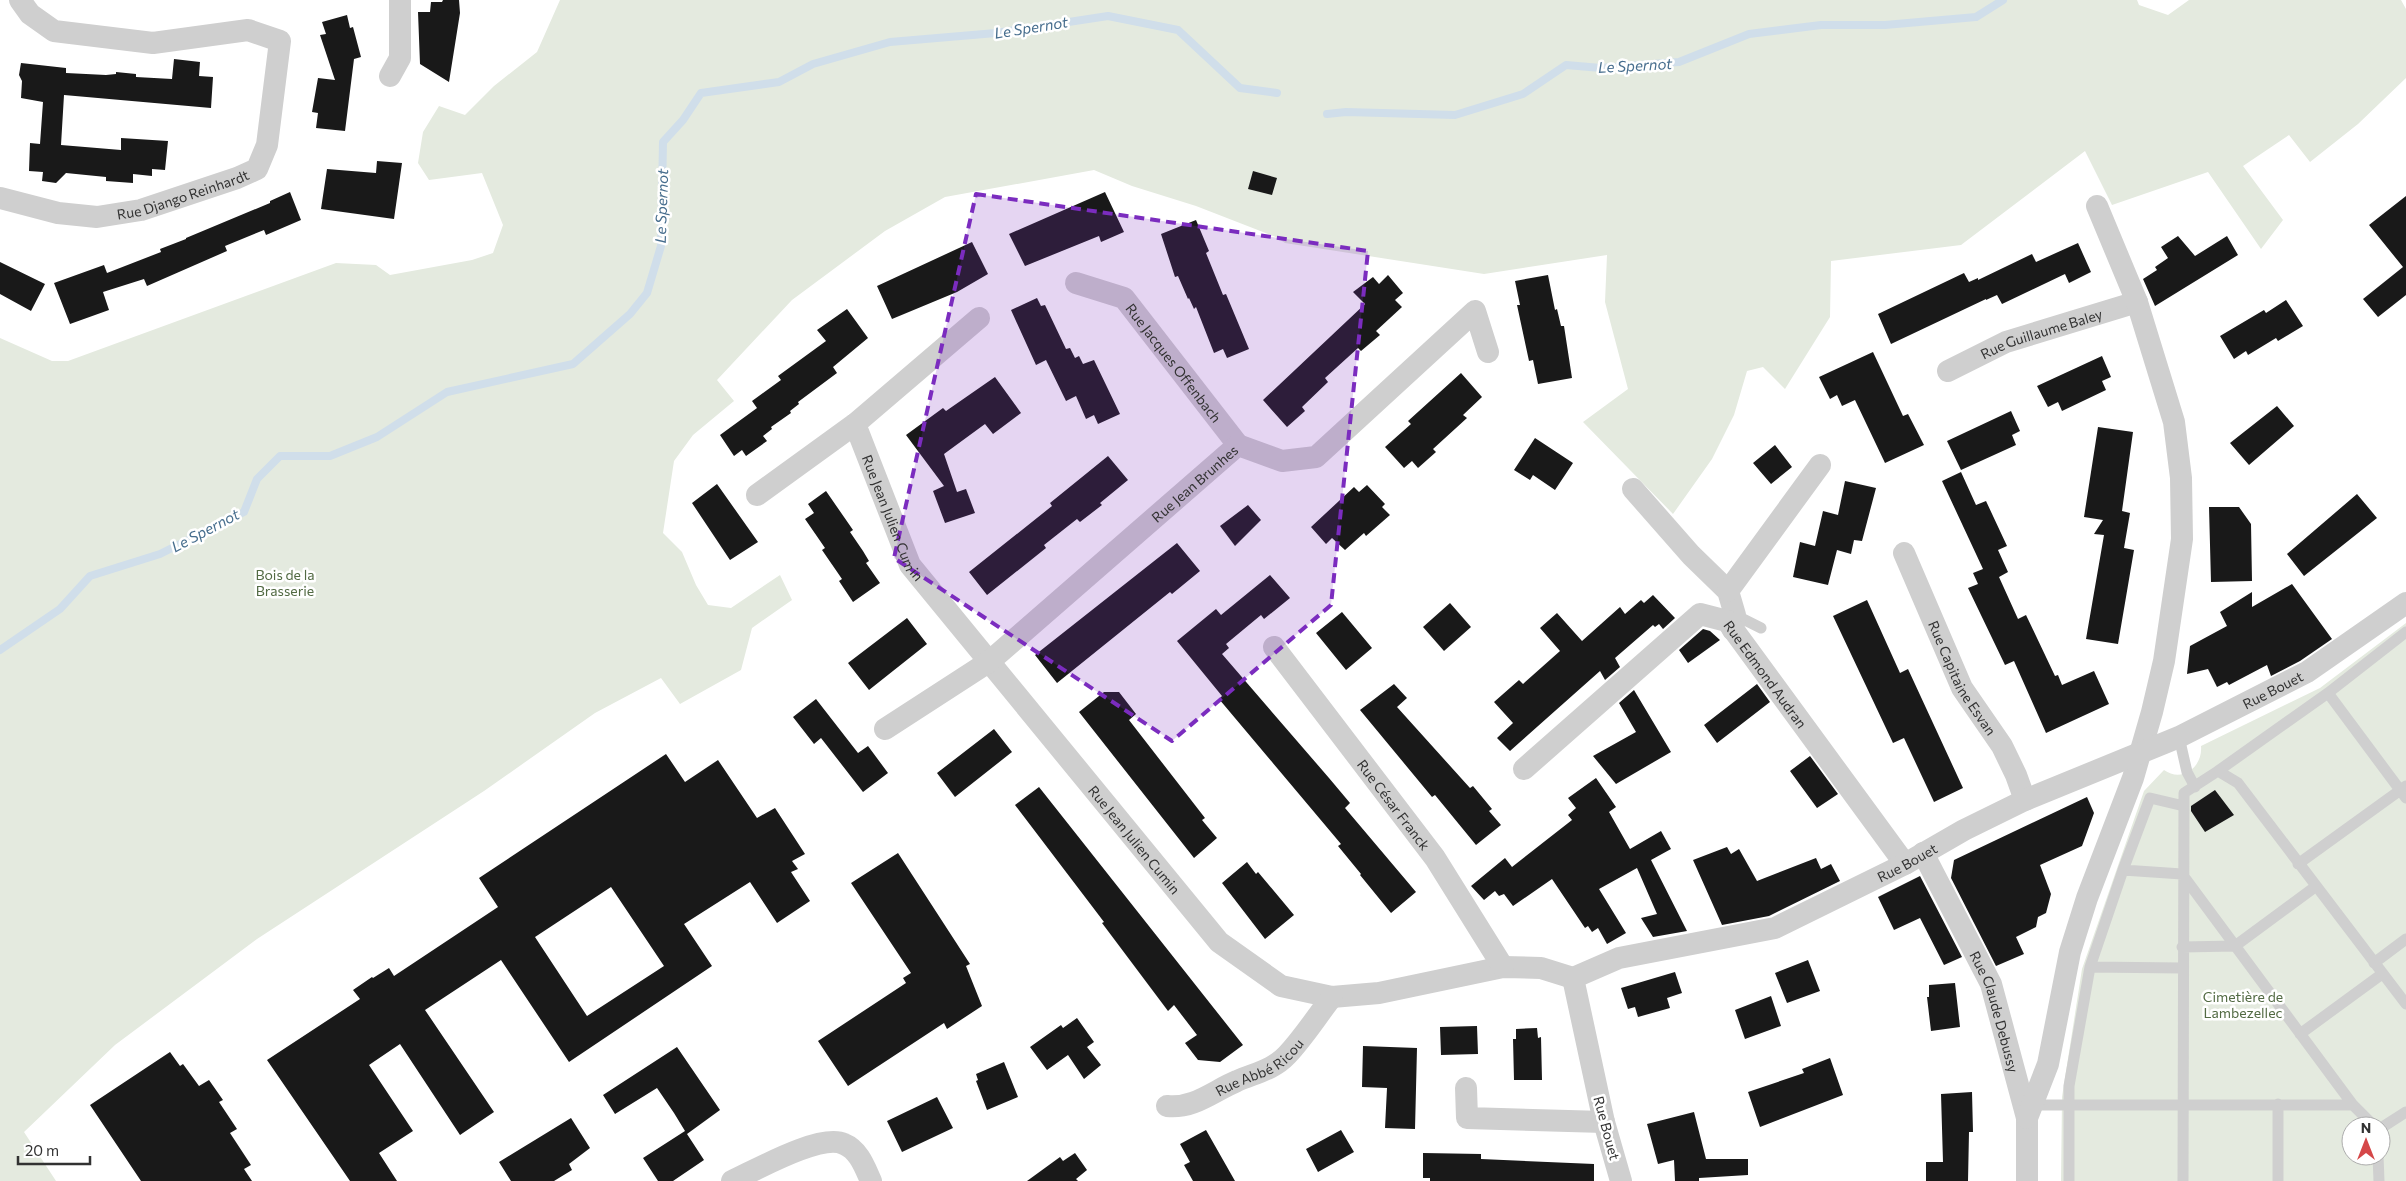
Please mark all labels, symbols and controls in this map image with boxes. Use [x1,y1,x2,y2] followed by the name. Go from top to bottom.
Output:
[993,12,1070,42] water label: Le Spernot
[1597,54,1673,76] water label: Le Spernot
[116,165,252,222] street label: Rue Django Reinhardt
[651,168,671,243] water label: Le Spernot
[1123,300,1225,425] street label: Rue Jacques Offenbach
[1977,305,2104,362] street label: Rue Guillaume Baley
[1148,441,1241,525] street label: Rue Jean Brunhes
[859,452,928,584] street label: Rue Jean Julien Cumin
[168,504,243,555] water label: Le Spernot
[255,566,315,599] park label: Bois de la Brasserie
[1721,617,1811,731] street label: Rue Edmond Audran
[1925,618,2000,738] street label: Rue Capitaine Esvan
[2239,667,2306,712] street label: Rue Bouet
[1354,756,1434,853] street label: Rue César Franck
[1085,782,1184,897] street label: Rue Jean Julien Cumin
[1874,839,1940,885] street label: Rue Bouet
[1967,948,2023,1074] street label: Rue Claude Debussy
[2203,988,2283,1021] park label: Cimetière de Lambezellec
[1212,1035,1306,1099] street label: Rue Abbé Ricou
[1590,1094,1624,1162] street label: Rue Bouet
[2341,1116,2391,1166] north arrow
[2361,1119,2371,1136] text: N
[18,1134,90,1166] scale bar
[25,1141,59,1159] text: 20 m

